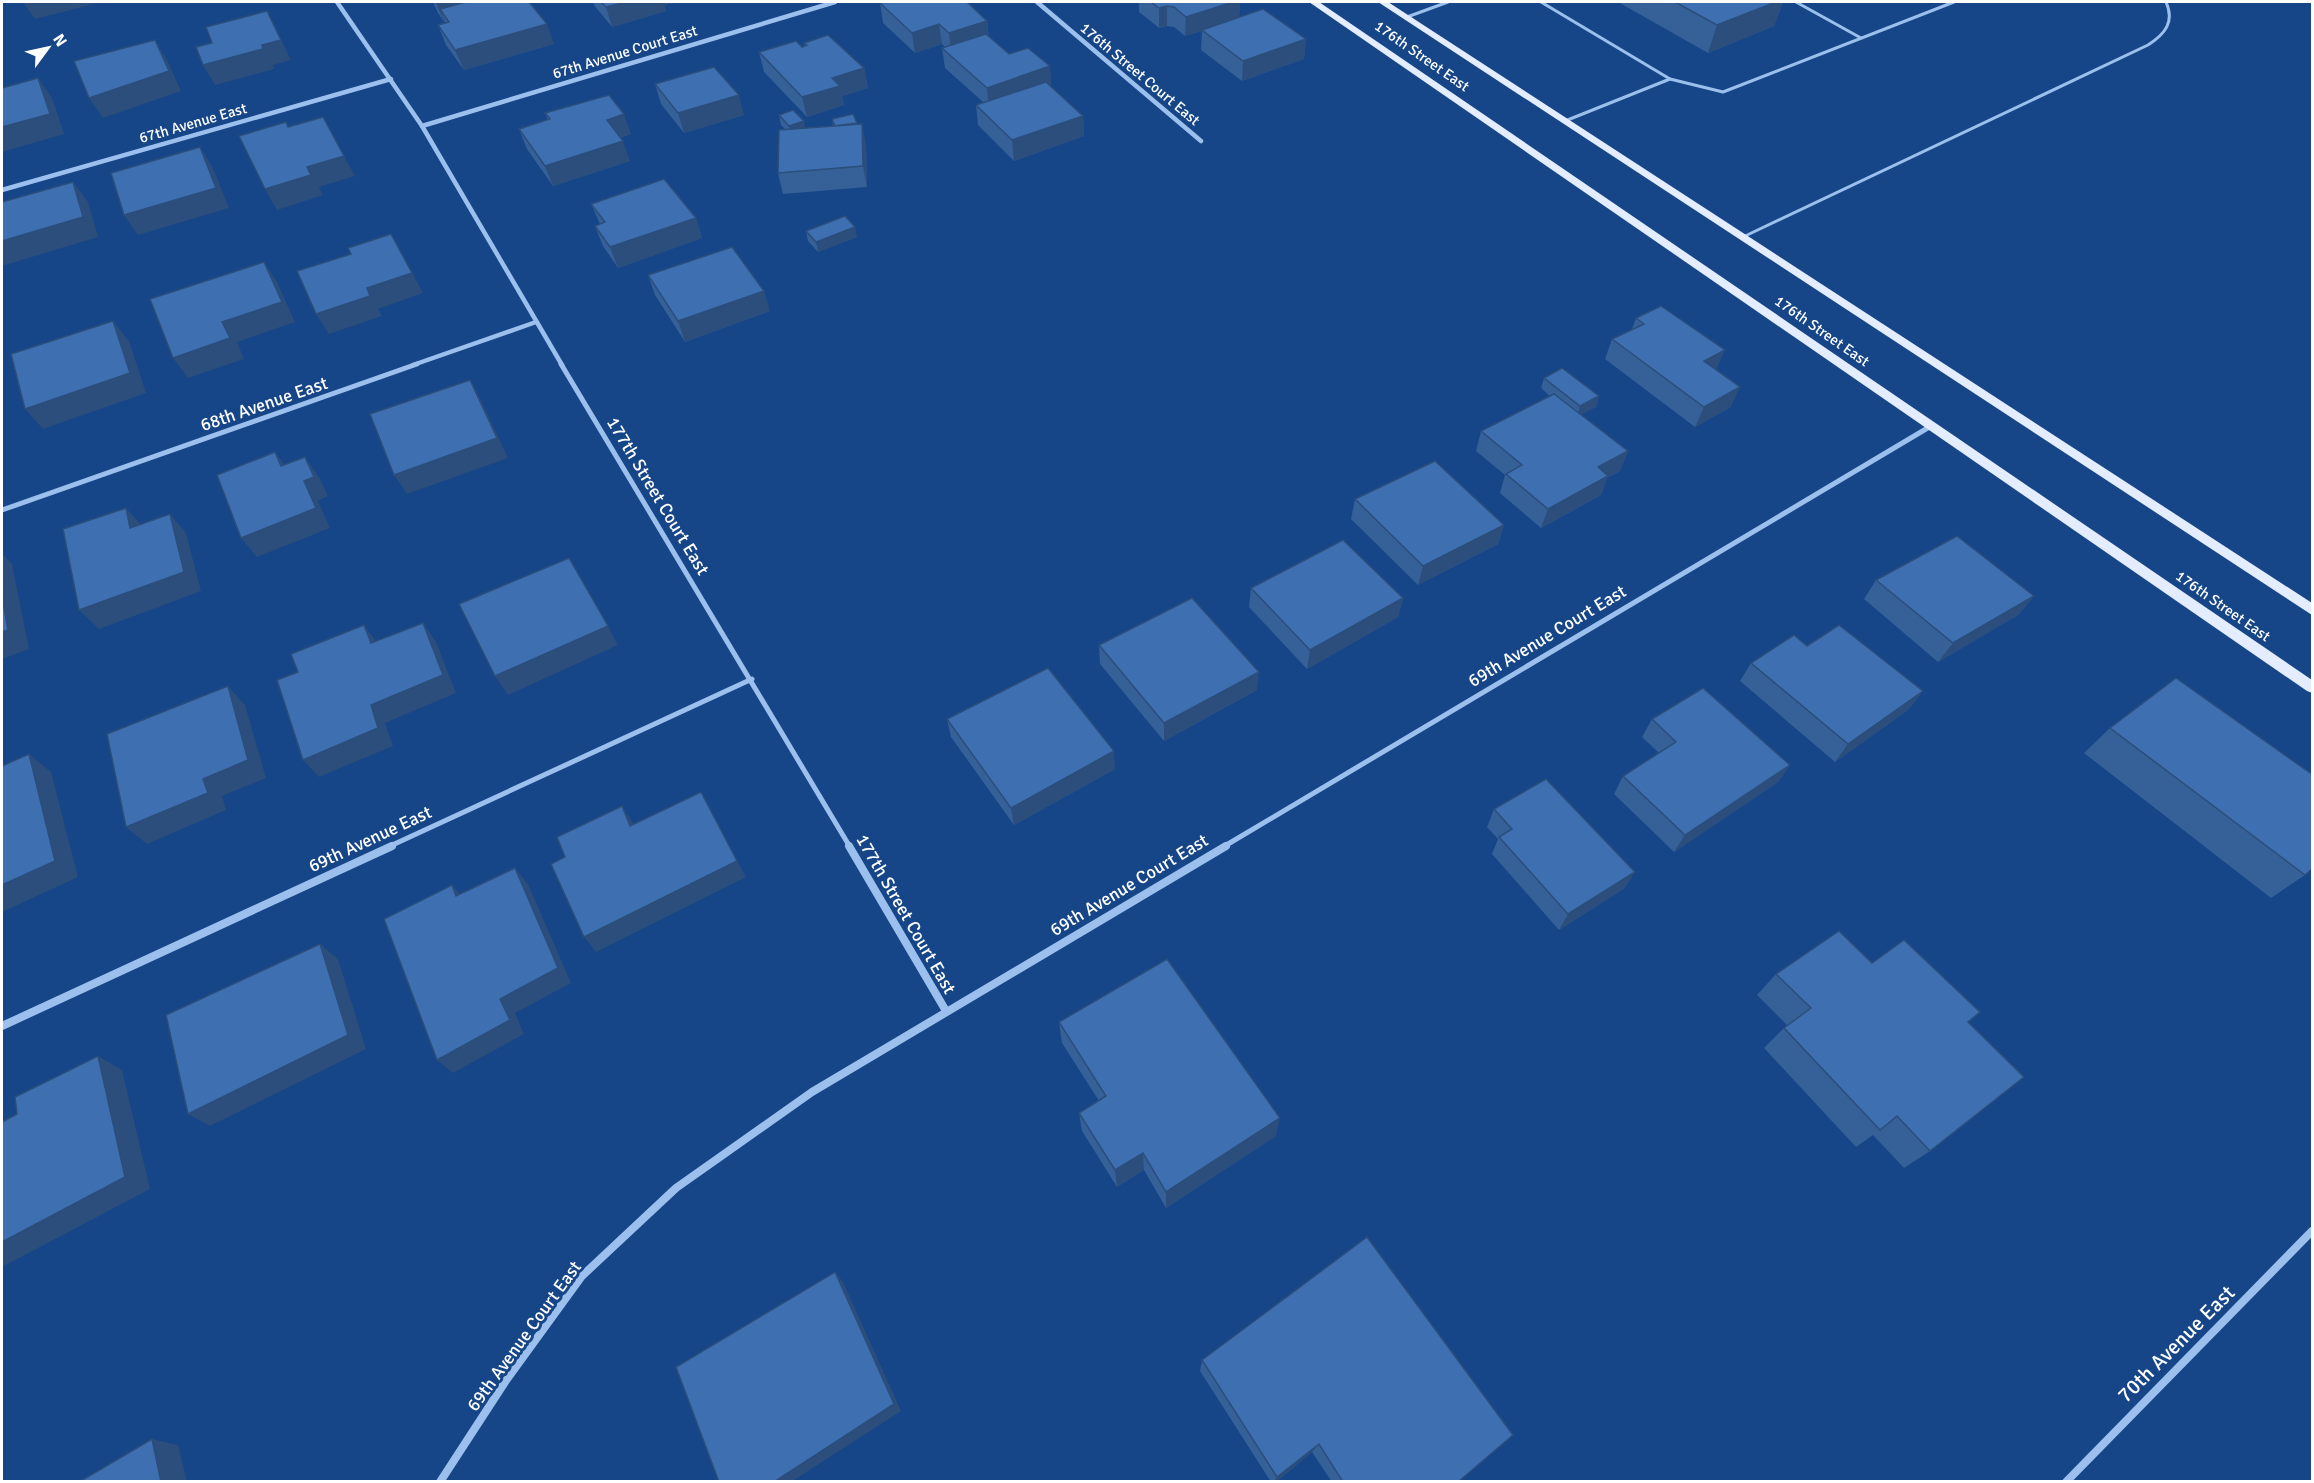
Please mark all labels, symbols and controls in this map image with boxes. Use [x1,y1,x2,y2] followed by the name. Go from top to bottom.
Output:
[1371,17,1473,95] street label: 176th Street East
[18,18,78,78] north arrow
[1077,19,1203,129] street label: 176th Street Court East
[551,21,699,83] street label: 67th Avenue Court East
[48,30,71,50] text: N
[137,99,249,147] street label: 67th Avenue East
[1771,292,1873,370] street label: 176th Street East
[197,372,331,436] street label: 68th Avenue East
[602,413,714,579] street label: 177th Street Court East
[2172,567,2274,645] street label: 176th Street East
[1464,580,1630,692] street label: 69th Avenue Court East
[305,801,435,877] street label: 69th Avenue East
[1046,829,1212,941] street label: 69th Avenue Court East
[851,830,961,998] street label: 177th Street Court East
[462,1257,586,1415] street label: 69th Avenue Court East
[2112,1280,2240,1408] street label: 70th Avenue East

